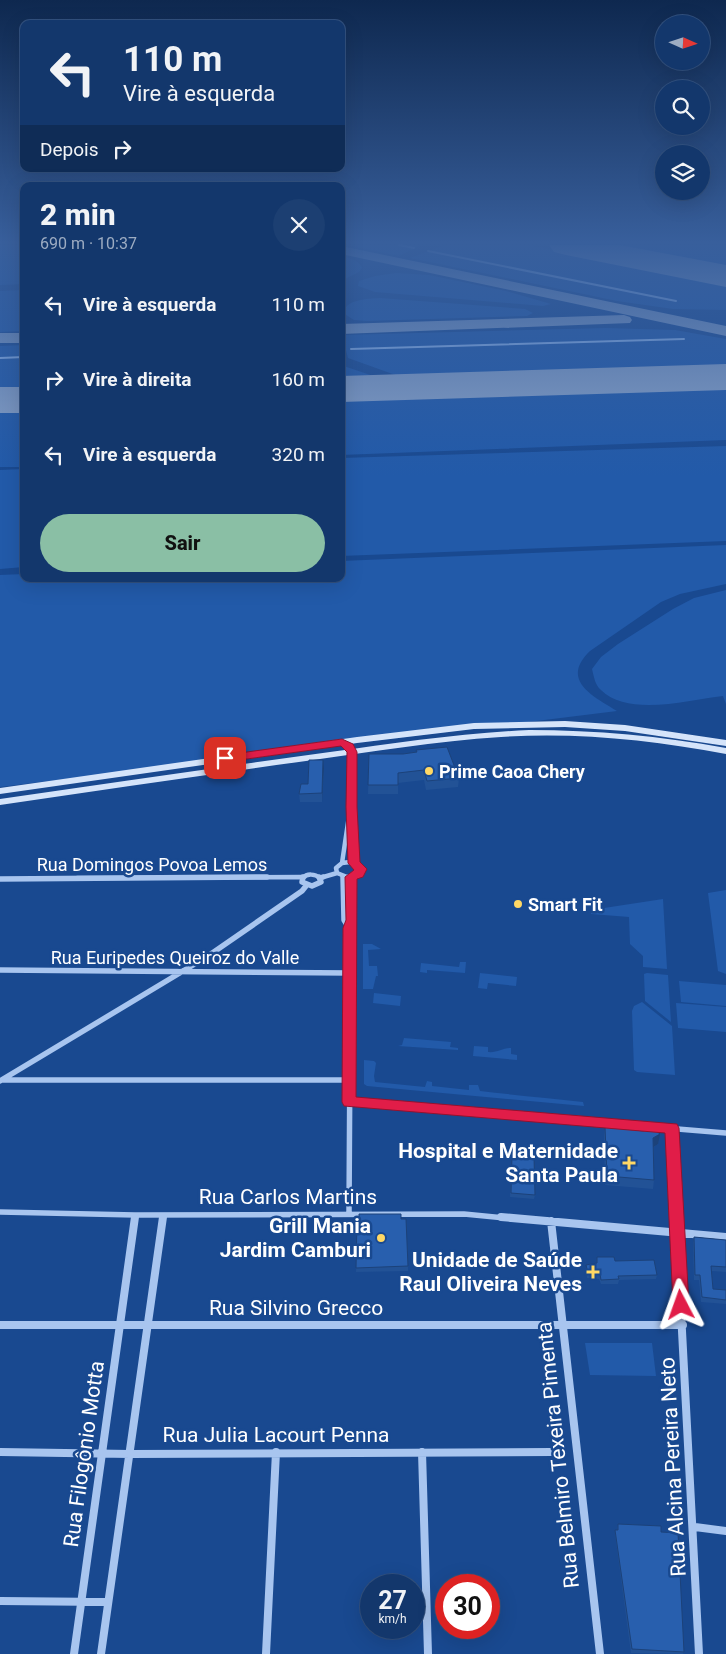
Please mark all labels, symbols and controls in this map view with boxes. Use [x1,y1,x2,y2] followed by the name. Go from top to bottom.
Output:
[655,15,710,70] north arrow
[655,15,710,200] map controls
[123,39,222,80] text: 110 m
[40,40,105,105] icon: left
[655,80,710,135] button: search
[123,81,275,106] text: Vire à esquerda
[108,135,136,163] icon: right
[40,138,98,161] text: Depois
[655,145,710,200] button: layers
[40,197,116,232] text: 2 min
[273,199,325,251] button: close
[40,234,137,253] text: 690 m · 10:37
[40,291,68,319] icon: left
[83,293,216,316] text: Vire à esquerda
[272,293,325,316] text: 110 m
[40,366,68,394] icon: right
[83,368,192,391] text: Vire à direita
[272,368,325,391] text: 160 m
[40,441,68,469] icon: left
[83,443,216,466] text: Vire à esquerda
[272,443,325,466] text: 320 m
[40,514,325,572] button: Sair
[204,737,246,779] pin
[211,744,239,772] icon: arrive
[439,761,586,782] place label: Prime Caoa Chery
[423,765,435,777] marker: Prime Caoa Chery
[37,854,267,875] street label: Rua Domingos Povoa Lemos
[528,894,603,915] place label: Smart Fit
[512,898,524,910] marker: Smart Fit
[51,947,299,968] street label: Rua Euripedes Queiroz do Valle
[398,1139,618,1187] place label: Hospital e Maternidade Santa Paula
[622,1156,636,1170] marker: Hospital e Maternidade Santa Paula
[199,1185,377,1209] street label: Rua Carlos Martins
[220,1214,371,1262] place label: Grill Mania Jardim Camburi
[375,1232,387,1244] marker: Grill Mania Jardim Camburi
[399,1248,582,1296] place label: Unidade de Saúde Raul Oliveira Neves
[586,1265,600,1279] marker: Unidade de Saúde Raul Oliveira Neves
[654,1278,706,1330] position arrow
[209,1296,383,1320] street label: Rua Silvino Grecco
[532,1321,584,1589] street label: Rua Belmiro Texeira Pimenta
[655,1357,691,1577] street label: Rua Alcina Pereira Neto
[59,1359,109,1549] street label: Rua Filogônio Motta
[162,1423,390,1447] street label: Rua Julia Lacourt Penna
[435,1574,500,1639] speed limit sign: 30
[378,1586,407,1615] text: 27
[378,1612,407,1626] text: km/h

